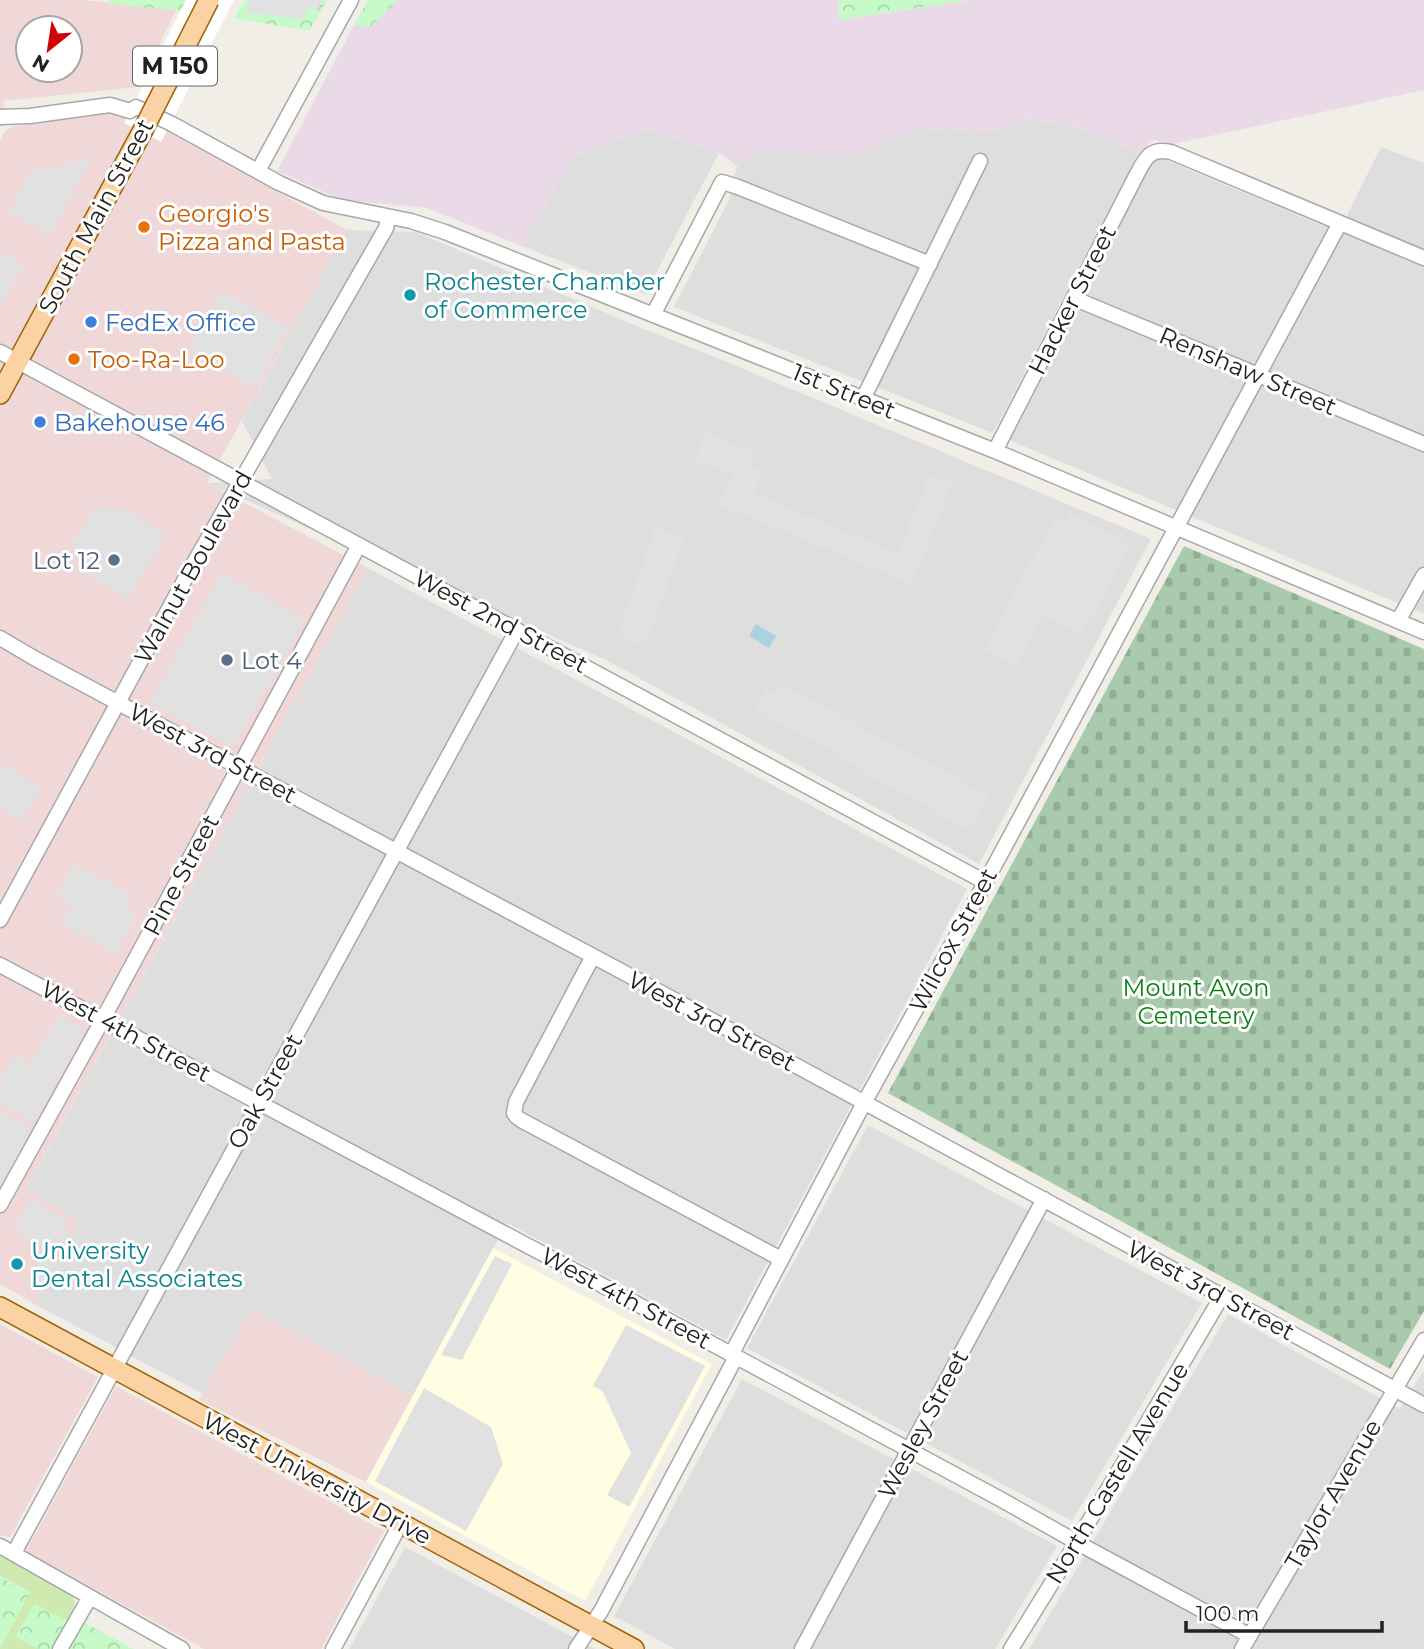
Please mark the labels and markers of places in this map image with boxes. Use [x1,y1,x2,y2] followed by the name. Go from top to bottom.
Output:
[158,199,346,256] place label: Georgio's Pizza and Pasta
[136,219,152,235] marker: Georgio's Pizza and Pasta
[424,267,665,324] place label: Rochester Chamber of Commerce
[402,287,418,303] marker: Rochester Chamber of Commerce
[105,308,256,337] place label: FedEx Office
[83,314,99,330] marker: FedEx Office
[88,345,225,374] place label: Too-Ra-Loo
[66,351,82,367] marker: Too-Ra-Loo
[54,408,225,437] place label: Bakehouse 46
[32,414,48,430] marker: Bakehouse 46
[33,546,100,575] place label: Lot 12
[106,552,122,568] marker: Lot 12
[241,646,302,675] place label: Lot 4
[219,652,235,668] marker: Lot 4
[31,1236,243,1293] place label: University Dental Associates
[9,1256,25,1272] marker: University Dental Associates

